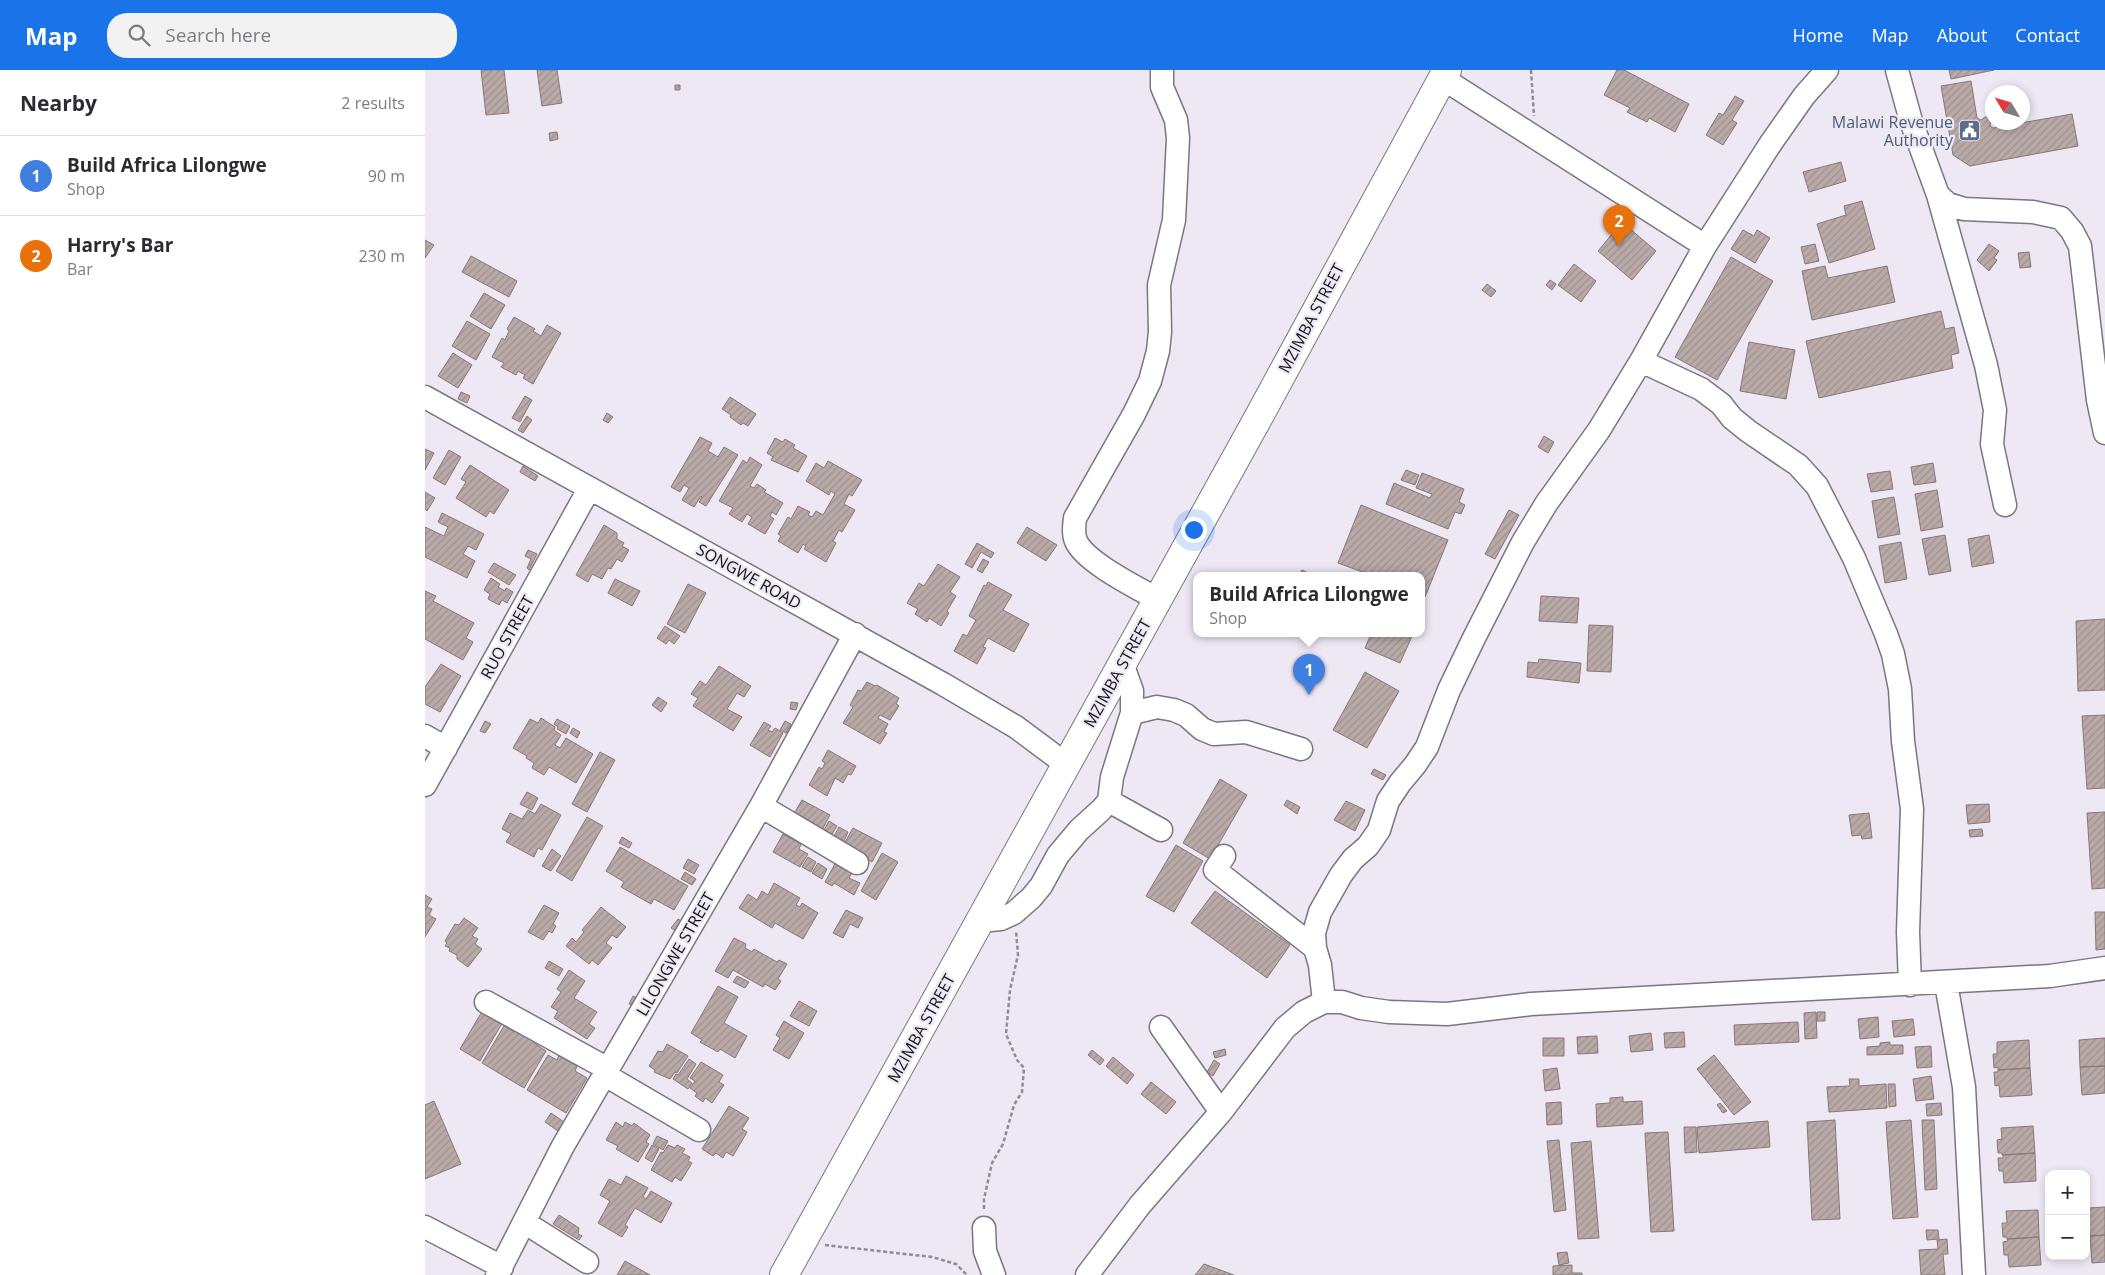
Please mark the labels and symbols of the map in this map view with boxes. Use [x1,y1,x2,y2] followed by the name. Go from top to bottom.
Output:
[1985,85,2030,130] north arrow
[1832,111,1954,151] place label: Malawi Revenue Authority
[1957,119,1981,143] public building icon: Malawi Revenue Authority
[1603,205,1635,246] pin: 2
[1273,259,1349,377] street label: MZIMBA STREET
[1181,517,1207,543] your location
[693,538,805,614] street label: SONGWE ROAD
[475,591,539,683] street label: RUO STREET
[1078,615,1156,731] street label: MZIMBA STREET
[1293,654,1325,695] pin: 1
[631,888,719,1020] street label: LILONGWE STREET
[882,970,960,1086] street label: MZIMBA STREET

